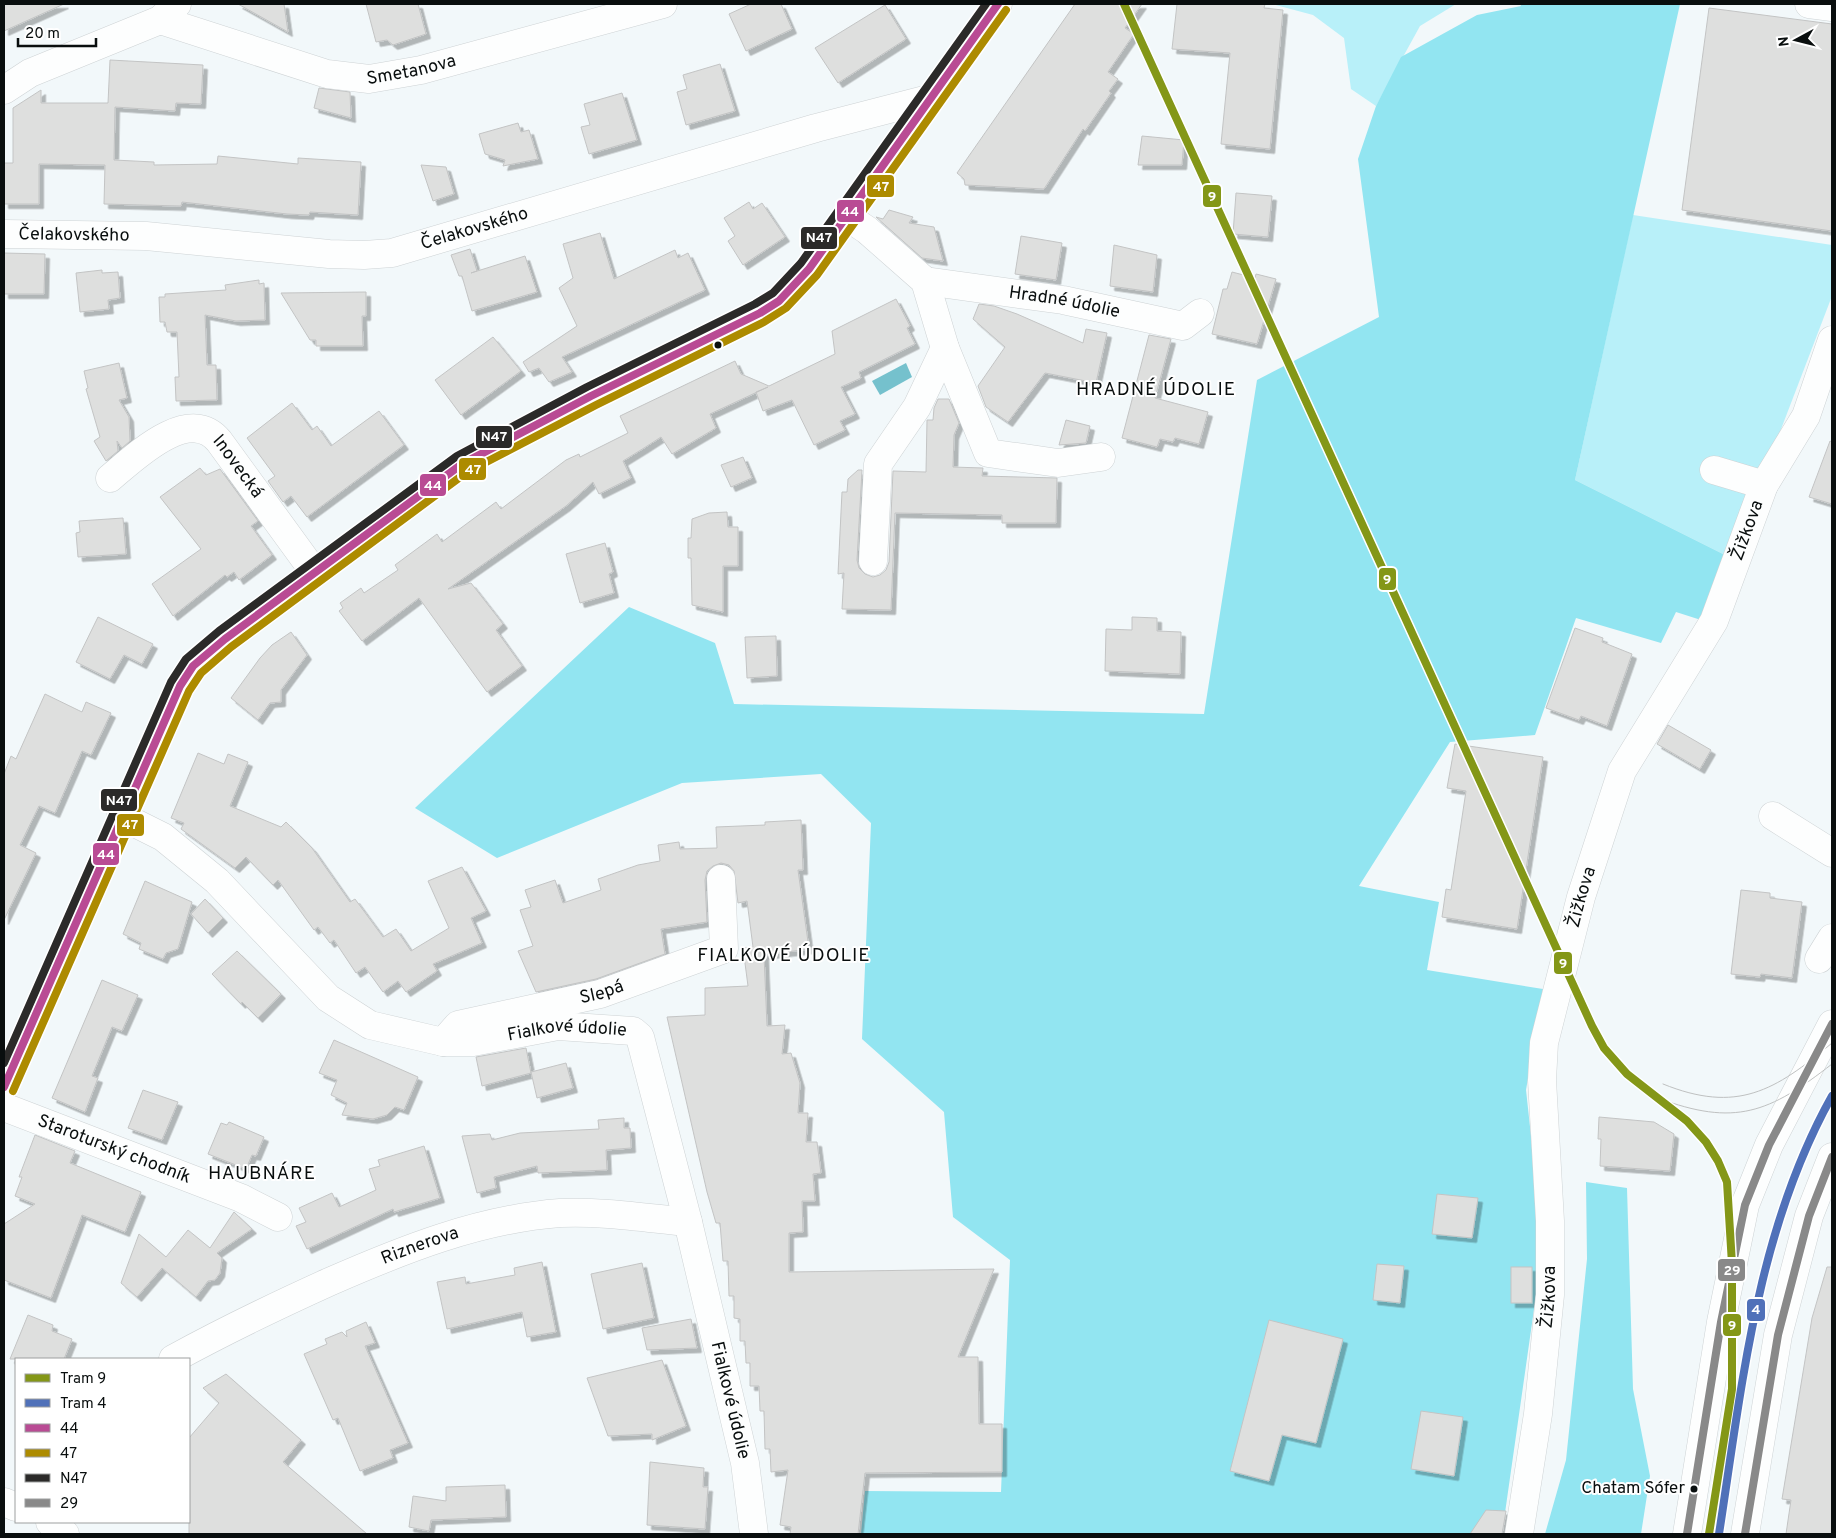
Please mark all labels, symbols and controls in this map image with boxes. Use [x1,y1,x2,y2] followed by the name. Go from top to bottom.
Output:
[18,15,95,47] scale bar
[1771,15,1821,65] north arrow
[25,25,60,44] text: 20 m
[1776,35,1794,47] text: N
[365,49,459,91] street label: Smetanova
[866,174,895,198] line badge: 47
[873,179,889,196] text: 47
[1202,184,1222,208] line badge: 9
[1208,189,1216,206] text: 9
[836,199,865,223] line badge: 44
[417,202,531,255] street label: Čelakovského
[841,204,859,221] text: 44
[18,221,130,247] street label: Čelakovského
[800,226,838,250] line badge: N47
[806,230,832,247] text: N47
[1007,281,1122,324] street label: Hradné údolie
[713,340,723,350] unlabelled marker
[1076,377,1236,402] district label: HRADNÉ ÚDOLIE
[475,425,513,449] line badge: N47
[481,429,507,446] text: N47
[207,430,268,503] street label: Inovecká
[458,457,487,481] line badge: 47
[465,462,481,479] text: 47
[419,473,447,497] line badge: 44
[424,478,442,495] text: 44
[1724,497,1769,564] street label: Žižkova
[1378,567,1397,591] line badge: 9
[1383,572,1391,589] text: 9
[100,788,138,812] line badge: N47
[106,793,132,810] text: N47
[116,813,145,837] line badge: 47
[122,817,138,834] text: 47
[92,842,120,866] line badge: 44
[97,847,115,864] text: 44
[1560,864,1602,930] street label: Žižkova
[697,943,871,968] district label: FIALKOVÉ ÚDOLIE
[1553,951,1573,975] line badge: 9
[1559,956,1567,973] text: 9
[577,975,627,1010] street label: Slepá
[505,1014,627,1047] street label: Fialkové údolie
[34,1109,194,1189] street label: Staroturský chodník
[208,1161,316,1186] district label: HAUBNÁRE
[378,1222,462,1270] street label: Riznerova
[1717,1258,1746,1282] line badge: 29
[1723,1263,1741,1280] text: 29
[1533,1266,1562,1329] street label: Žižkova
[1746,1298,1766,1322] line badge: 4
[1752,1302,1761,1319] text: 4
[1722,1313,1742,1337] line badge: 9
[1728,1318,1736,1335] text: 9
[705,1339,755,1461] street label: Fialkové údolie
[15,1358,190,1523] legend
[60,1370,106,1389] text: Tram 9
[60,1395,107,1414] text: Tram 4
[60,1420,79,1439] text: 44
[60,1445,77,1464] text: 47
[60,1470,87,1489] text: N47
[1581,1478,1685,1500] place label: Chatam Sófer
[1689,1484,1699,1494] marker: Chatam Sófer
[60,1495,78,1514] text: 29

